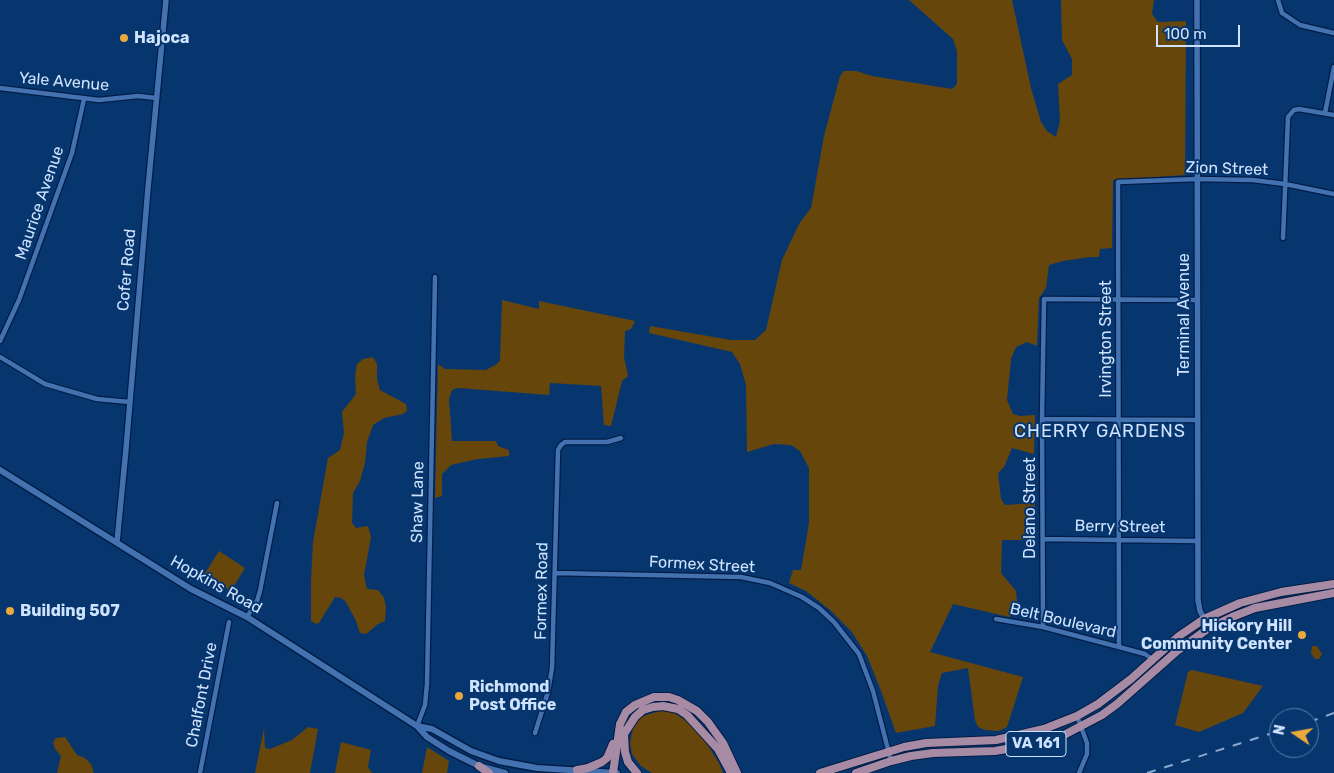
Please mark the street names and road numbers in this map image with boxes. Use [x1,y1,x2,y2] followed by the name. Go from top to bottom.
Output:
[18,68,110,96] street label: Yale Avenue
[12,144,68,262] street label: Maurice Avenue
[1185,158,1269,180] street label: Zion Street
[114,228,140,312] street label: Cofer Road
[1174,253,1194,377] street label: Terminal Avenue
[1096,280,1116,398] street label: Irvington Street
[1020,457,1040,559] street label: Delano Street
[408,461,428,543] street label: Shaw Lane
[1074,517,1166,537] street label: Berry Street
[532,542,552,640] street label: Formex Road
[167,552,265,618] street label: Hopkins Road
[648,553,756,577] street label: Formex Street
[1008,599,1118,643] street label: Belt Boulevard
[182,641,222,749] street label: Chalfont Drive
[1006,732,1066,756] road number: VA 161

